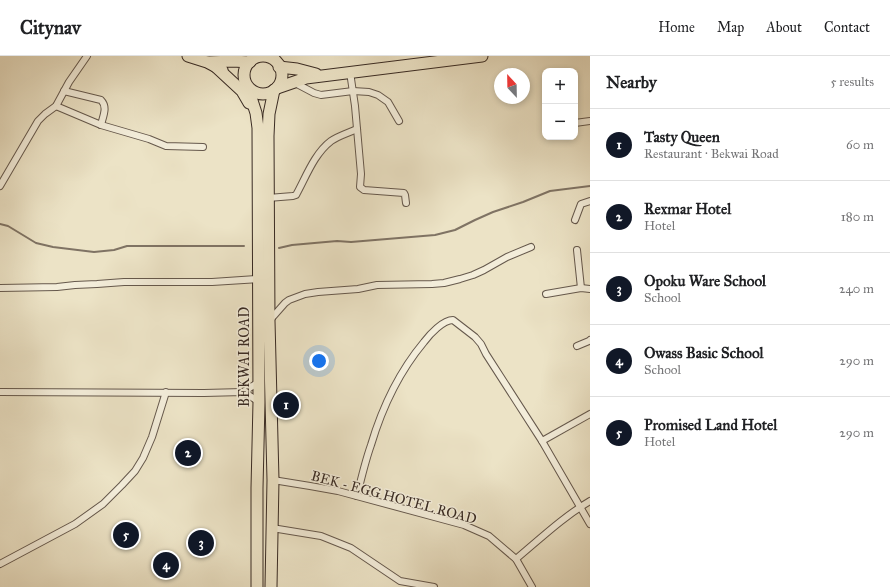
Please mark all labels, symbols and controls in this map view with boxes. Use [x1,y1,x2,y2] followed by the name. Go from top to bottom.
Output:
[20,16,81,39] text: Citynav
[658,19,695,36] text: Home
[717,19,744,36] text: Map
[766,19,802,36] text: About
[824,19,870,36] text: Contact
[494,68,530,104] north arrow
[542,68,578,140] map controls
[542,68,578,104] button: +
[606,72,657,93] text: Nearby
[830,74,874,90] text: 5 results
[542,104,578,140] button: −
[644,128,720,146] text: Tasty Queen
[616,137,622,153] text: 1
[846,137,874,153] text: 60 m
[644,146,779,162] text: Restaurant · Bekwai Road
[644,200,731,218] text: Rexmar Hotel
[616,209,622,225] text: 2
[841,209,874,225] text: 180 m
[644,218,675,234] text: Hotel
[644,272,766,290] text: Opoku Ware School
[616,281,622,297] text: 3
[839,281,874,297] text: 240 m
[644,290,681,306] text: School
[236,307,253,407] street label: BEKWAI ROAD
[644,344,764,362] text: Owass Basic School
[309,351,329,371] your location
[615,353,623,369] text: 4
[839,353,874,369] text: 290 m
[644,362,681,378] text: School
[273,390,299,420] pin: 1
[644,416,777,434] text: Promised Land Hotel
[616,425,622,441] text: 5
[839,425,874,441] text: 290 m
[644,434,675,450] text: Hotel
[175,438,201,468] pin: 2
[309,467,478,528] street label: BEK - EGG HOTEL ROAD
[113,520,139,550] pin: 5
[188,528,214,558] pin: 3
[153,550,179,580] pin: 4

